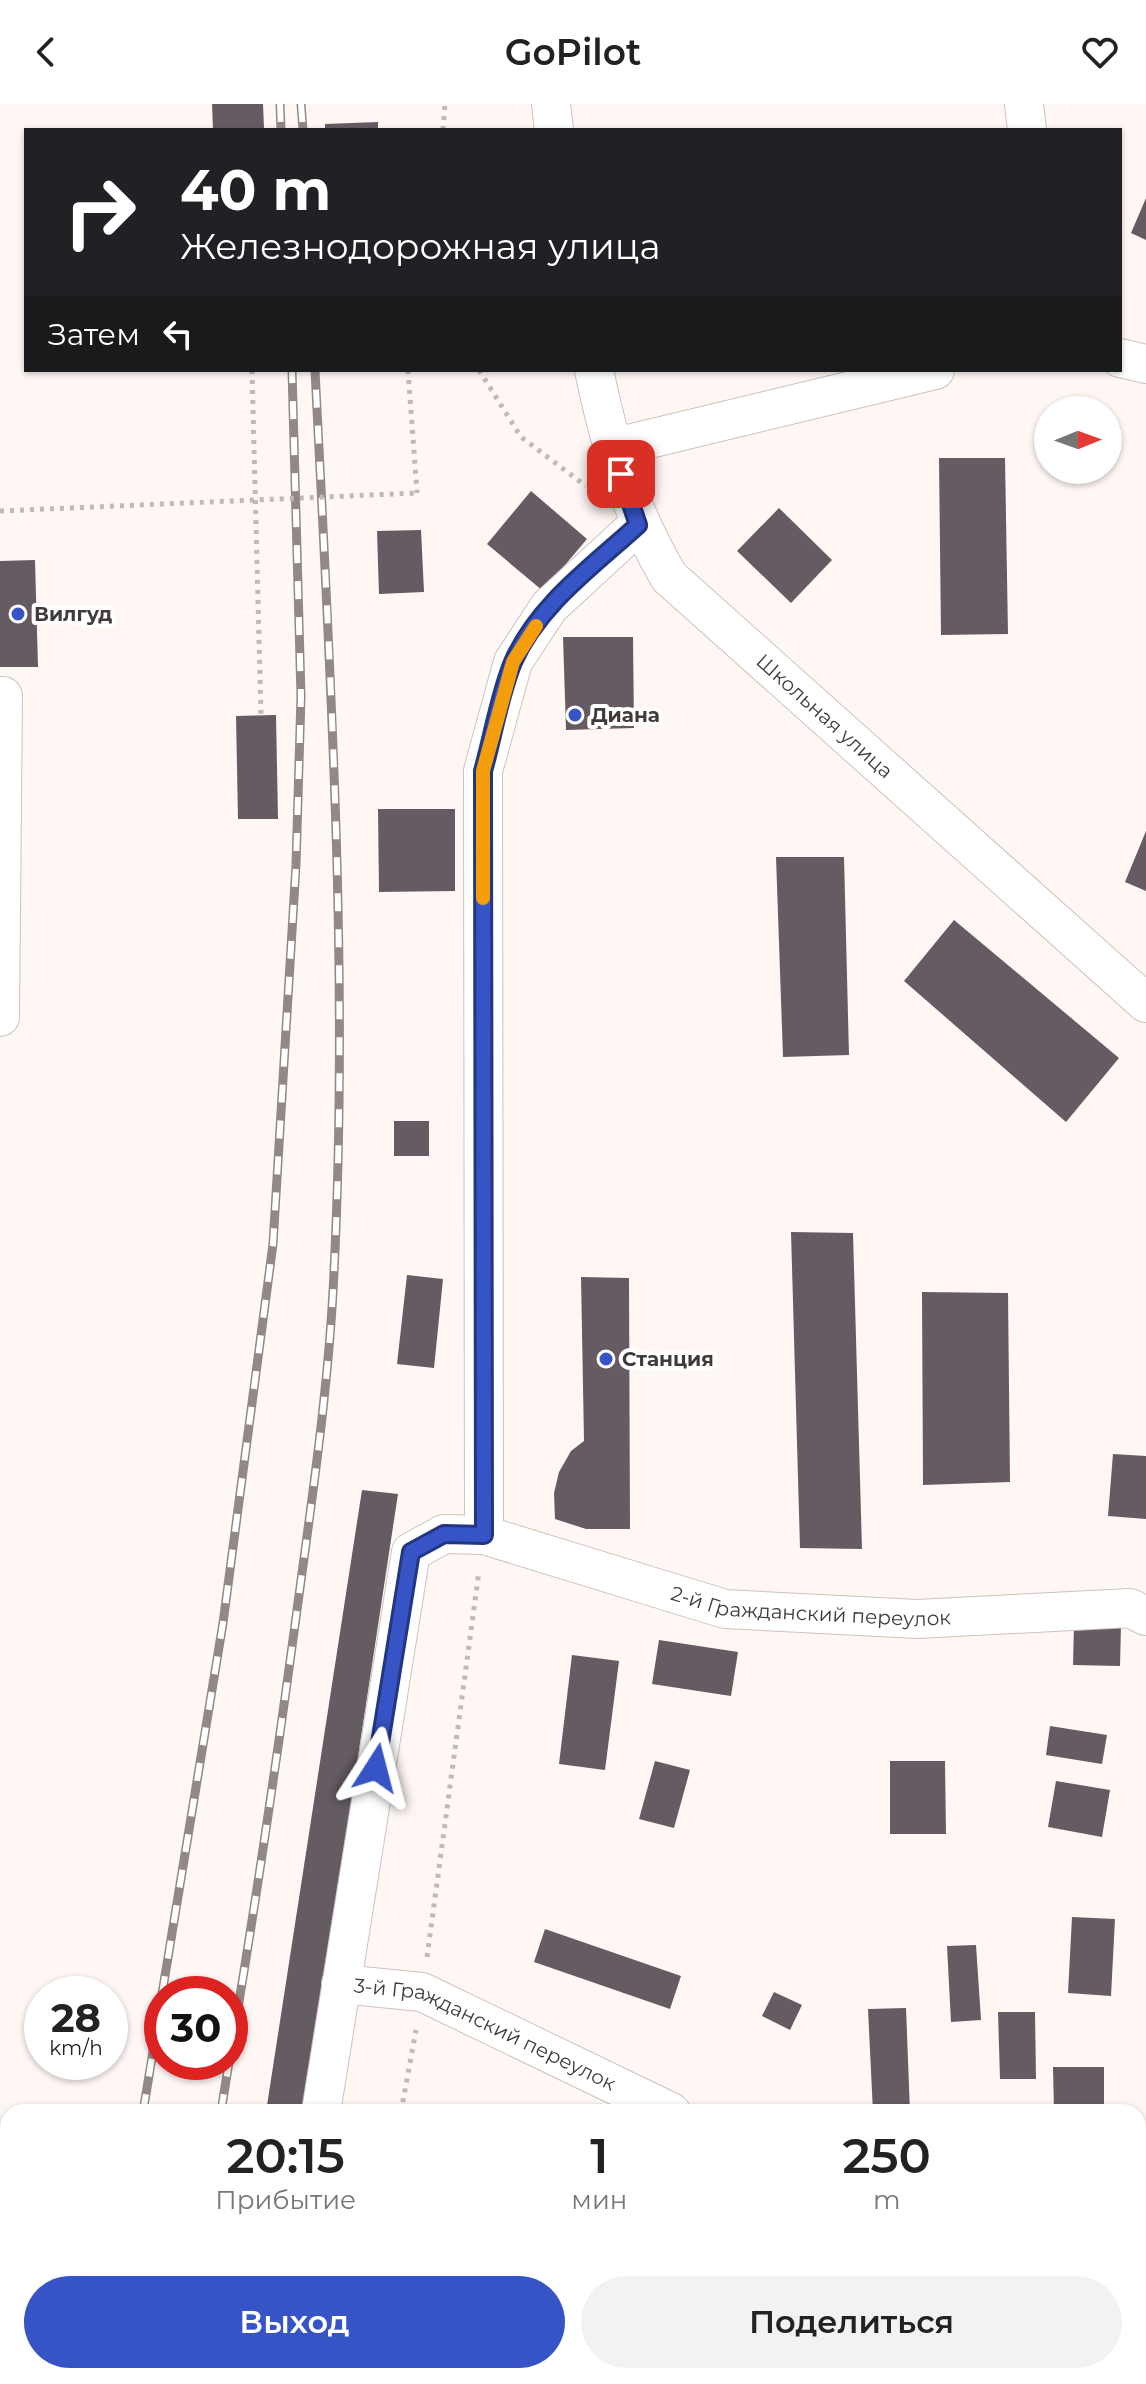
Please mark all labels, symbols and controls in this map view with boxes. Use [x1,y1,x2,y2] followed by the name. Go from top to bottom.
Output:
[24,30,68,74] icon: back
[505,30,641,74] text: GoPilot
[1078,30,1122,74] icon: heart
[180,156,331,224] text: 40 m
[48,160,152,264] icon: right
[180,224,660,268] text: Железнодорожная улица
[156,312,200,356] icon: left
[48,316,140,353] text: Затем
[1034,396,1122,484] north arrow
[1034,396,1122,484] map controls
[587,440,655,508] pin
[599,452,643,496] icon: arrive
[34,602,112,626] place label: Вилгуд
[9,605,27,623] marker: Вилгуд
[752,649,898,783] street label: Школьная улица
[591,703,660,727] place label: Диана
[566,706,584,724] marker: Диана
[622,1347,714,1371] place label: Станция
[597,1350,615,1368] marker: Станция
[668,1581,952,1631] street label: 2-й Гражданский переулок
[334,1726,418,1810] position arrow
[353,1973,620,2096] street label: 3-й Гражданский переулок
[144,1976,248,2080] speed limit sign: 30
[51,1993,101,2042] text: 28
[49,2036,103,2060] text: km/h
[227,2127,345,2185] text: 20:15
[590,2127,609,2185] text: 1
[843,2127,931,2185] text: 250
[215,2184,356,2216] text: Прибытие
[571,2184,627,2216] text: мин
[873,2184,900,2216] text: m
[24,2276,565,2368] button: Выход
[581,2276,1122,2368] button: Поделиться

